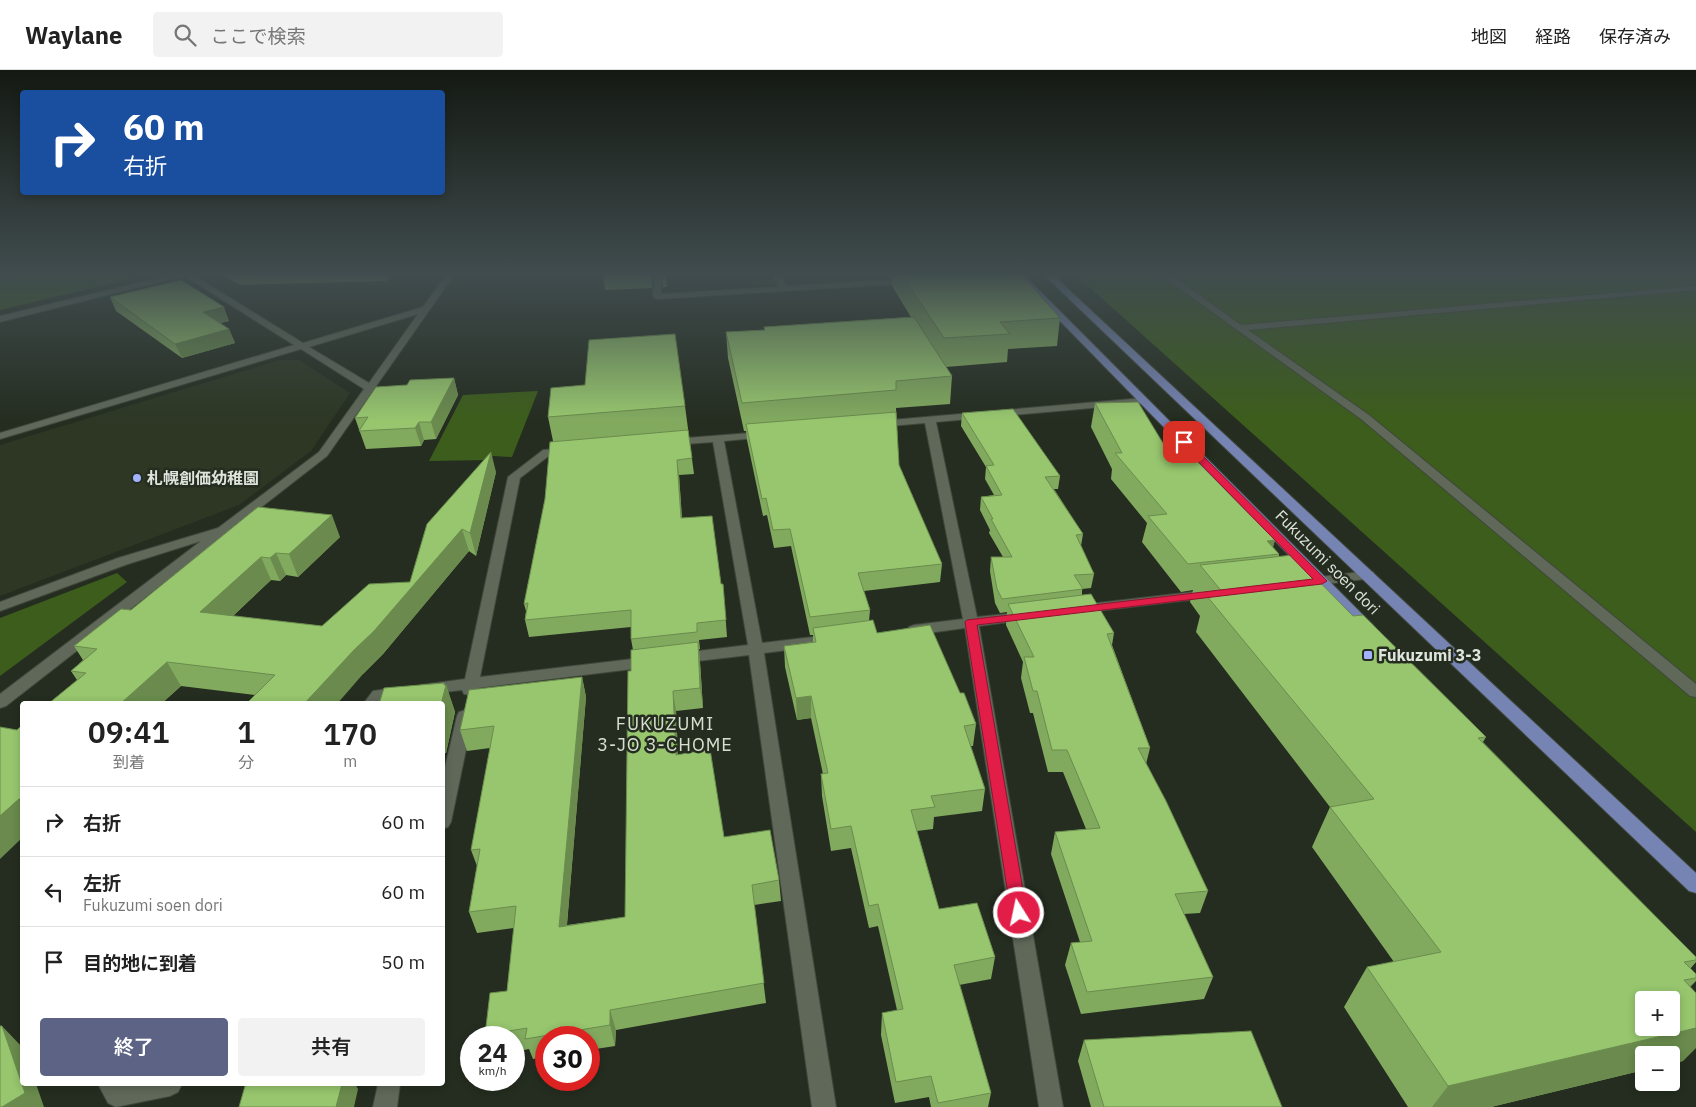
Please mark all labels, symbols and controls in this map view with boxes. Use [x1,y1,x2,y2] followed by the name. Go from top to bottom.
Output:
[153,12,503,57] search box
[25,19,123,51] text: Waylane
[171,21,199,49] icon: search
[211,24,306,48] text: ここで検索
[1471,25,1507,48] text: 地図
[1535,25,1571,48] text: 経路
[1599,25,1671,48] text: 保存済み
[123,104,205,150] text: 60 m
[40,110,105,175] icon: right
[123,151,167,180] text: 右折
[1163,421,1205,463] pin
[1170,428,1198,456] icon: arrive
[147,468,259,488] place label: 札幌創価幼稚園
[131,472,143,484] marker: 札幌創価幼稚園
[1272,506,1384,618] street label: Fukuzumi soen dori
[1378,645,1481,665] place label: Fukuzumi 3-3
[1362,649,1374,661] marker: Fukuzumi 3-3
[88,712,169,751] text: 09:41
[237,712,255,751] text: 1
[597,712,733,756] district label: FUKUZUMI 3-JO 3-CHOME
[323,714,377,753] text: 170
[343,751,357,771] text: m
[113,752,145,772] text: 到着
[238,752,254,772] text: 分
[40,808,68,836] icon: right
[381,810,425,834] text: 60 m
[83,811,121,835] text: 右折
[83,871,121,895] text: 左折
[40,878,68,906] icon: left
[381,880,425,904] text: 60 m
[992,886,1044,938] position arrow
[83,895,223,915] text: Fukuzumi soen dori
[40,948,68,976] icon: arrive
[381,950,425,974] text: 50 m
[83,951,197,975] text: 目的地に到着
[1635,991,1680,1091] map controls
[1635,991,1680,1036] button: +
[40,1018,228,1076] button: 終了
[238,1018,425,1076] button: 共有
[535,1026,600,1091] speed limit sign: 30
[477,1036,508,1069] text: 24
[1635,1046,1680,1091] button: −
[478,1063,507,1078] text: km/h

